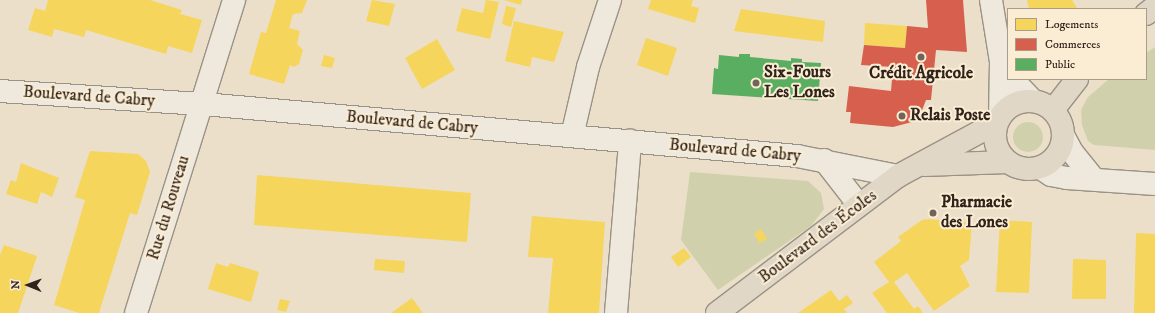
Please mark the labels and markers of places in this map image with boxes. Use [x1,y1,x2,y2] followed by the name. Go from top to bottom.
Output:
[916,52,926,62] marker: Crédit Agricole
[764,63,835,103] place label: Six-Fours Les Lones
[869,64,973,84] place label: Crédit Agricole
[751,78,761,88] marker: Six-Fours Les Lones
[910,106,990,126] place label: Relais Poste
[897,111,907,121] marker: Relais Poste
[941,193,1012,233] place label: Pharmacie des Lones
[928,208,938,218] marker: Pharmacie des Lones

